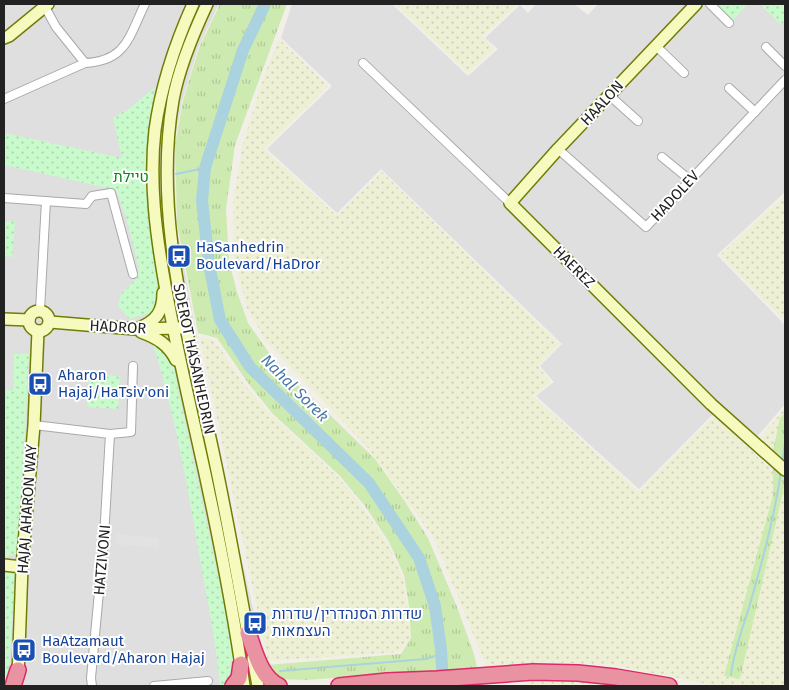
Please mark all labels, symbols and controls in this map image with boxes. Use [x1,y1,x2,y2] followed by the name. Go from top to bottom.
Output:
[577,77,627,129] street label: HAALON
[647,166,703,225] street label: HADOLEV
[113,168,149,186] park label: טיילת
[196,238,321,273] place label: HaSanhedrin Boulevard/HaDror
[549,242,599,292] street label: HAEREZ
[166,243,192,269] bus stop icon: HaSanhedrin Boulevard/HaDror
[169,282,219,436] street label: SDEROT HASANHEDRIN
[89,317,147,337] street label: HADROR
[257,350,333,426] water label: Nahal Sorek
[58,366,169,401] place label: Aharon Hajaj/HaTsiv'oni
[27,371,53,397] bus stop icon: Aharon Hajaj/HaTsiv'oni
[13,443,41,574] street label: HAJAJ AHARON WAY
[90,524,114,596] street label: HATZIVONI
[272,605,422,640] place label: שדרות הסנהדרין/שדרות העצמאות
[242,610,268,636] bus stop icon: שדרות הסנהדרין/שדרות העצמאות
[42,632,205,667] place label: HaAtzamaut Boulevard/Aharon Hajaj
[11,637,37,663] bus stop icon: HaAtzamaut Boulevard/Aharon Hajaj

